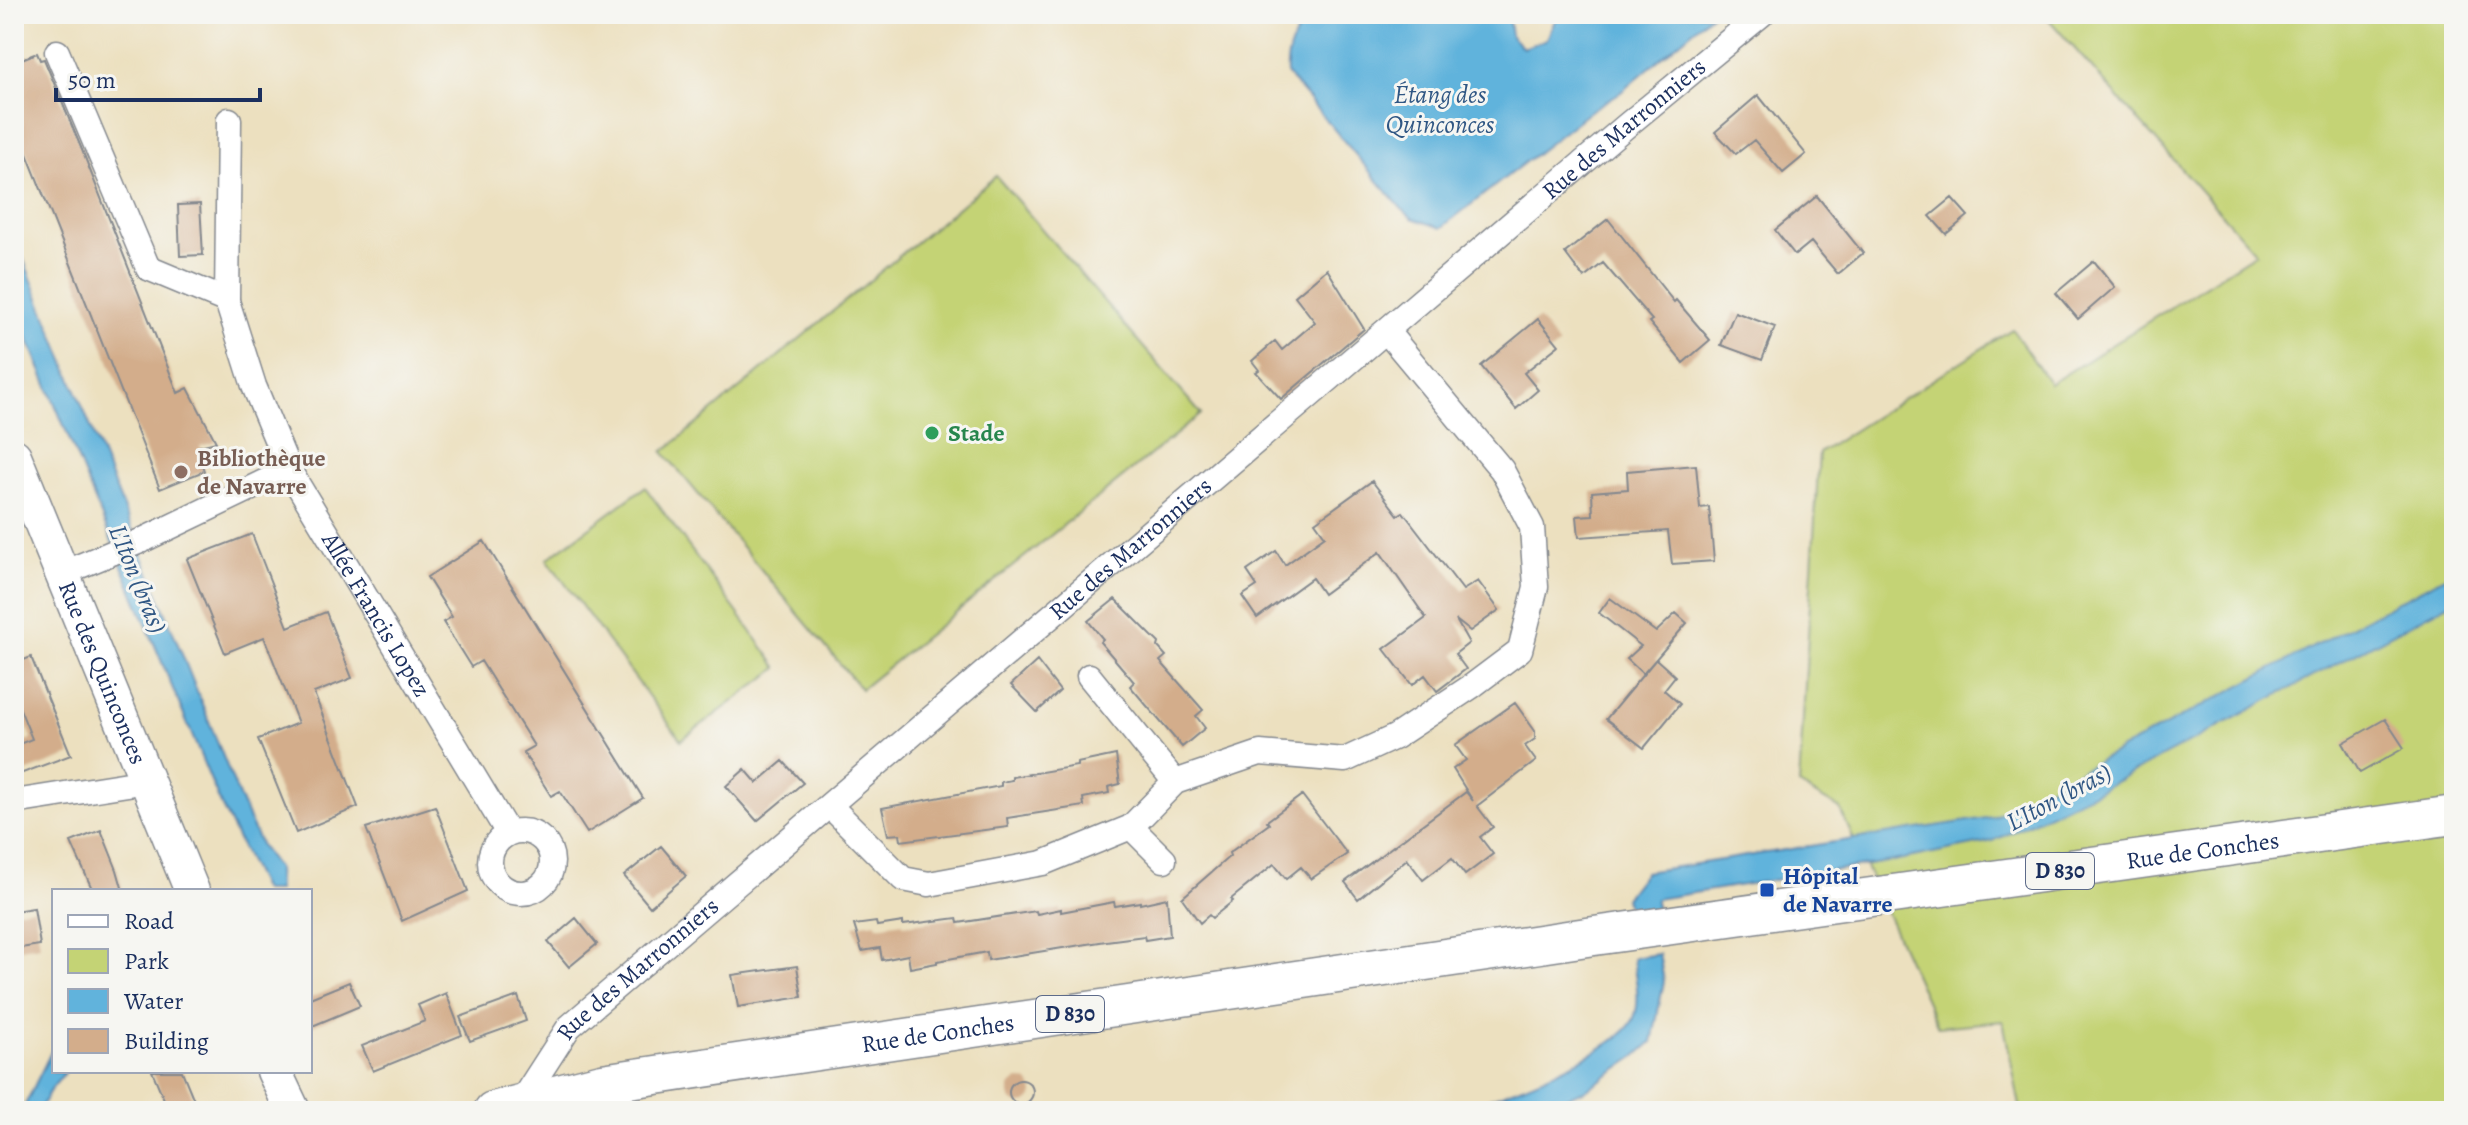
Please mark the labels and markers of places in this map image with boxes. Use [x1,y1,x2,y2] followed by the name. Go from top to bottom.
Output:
[948,417,1004,449] place label: Stade
[923,424,941,442] marker: Stade
[197,442,326,502] place label: Bibliothèque de Navarre
[172,463,190,481] marker: Bibliothèque de Navarre
[1783,860,1893,920] place label: Hôpital de Navarre
[1758,881,1776,899] marker: Hôpital de Navarre

